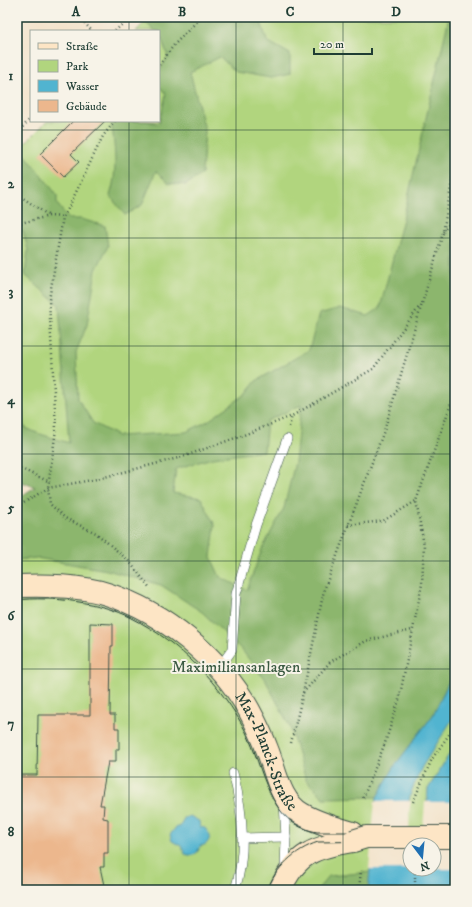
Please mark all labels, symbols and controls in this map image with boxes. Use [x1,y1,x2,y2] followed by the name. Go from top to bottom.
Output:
[71,4,81,20] text: A
[178,4,186,20] text: B
[286,4,295,20] text: C
[391,4,401,20] text: D
[30,30,160,122] legend
[314,30,372,56] scale bar
[320,37,344,52] text: 20 m
[66,39,98,54] text: Straße
[66,59,88,74] text: Park
[9,68,14,84] text: 1
[65,79,99,94] text: Wasser
[66,99,107,114] text: Gebäude
[8,176,15,192] text: 2
[9,284,14,300] text: 3
[6,392,15,409] text: 4
[7,500,15,516] text: 5
[8,608,16,624] text: 6
[172,657,301,677] park label: Maximiliansanlagen
[230,688,302,816] street label: Max-Planck-Straße
[8,716,15,732] text: 7
[8,824,15,840] text: 8
[402,837,442,877] north arrow
[418,858,431,874] text: N

